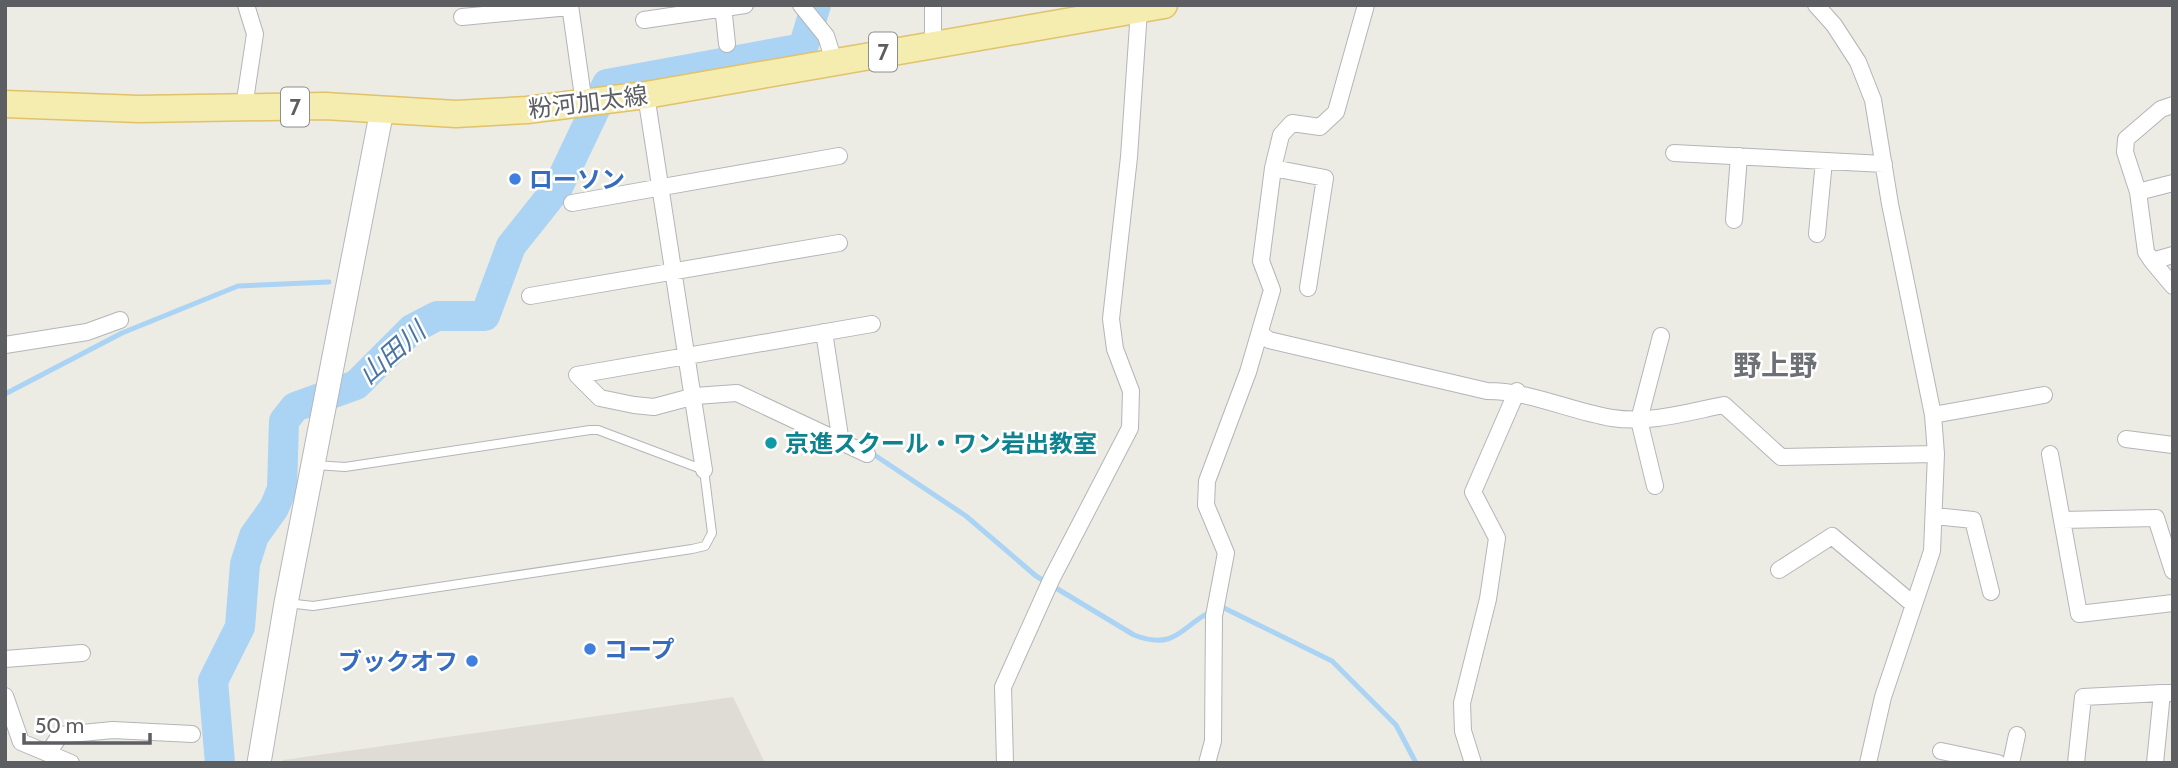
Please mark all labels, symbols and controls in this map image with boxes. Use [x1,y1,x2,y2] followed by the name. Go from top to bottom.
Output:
[869,32,897,72] road number: 7
[527,80,649,124] street label: 粉河加太線
[281,88,309,127] road number: 7
[529,165,625,194] place label: ローソン
[507,171,523,187] marker: ローソン
[352,313,434,391] water label: 山田川
[1733,348,1817,382] district label: 野上野
[785,429,1097,458] place label: 京進スクール・ワン岩出教室
[763,435,779,451] marker: 京進スクール・ワン岩出教室
[604,635,675,664] place label: コープ
[582,641,598,657] marker: コープ
[338,647,458,676] place label: ブックオフ
[464,653,480,669] marker: ブックオフ
[24,702,150,746] scale bar
[35,713,84,738] text: 50 m

